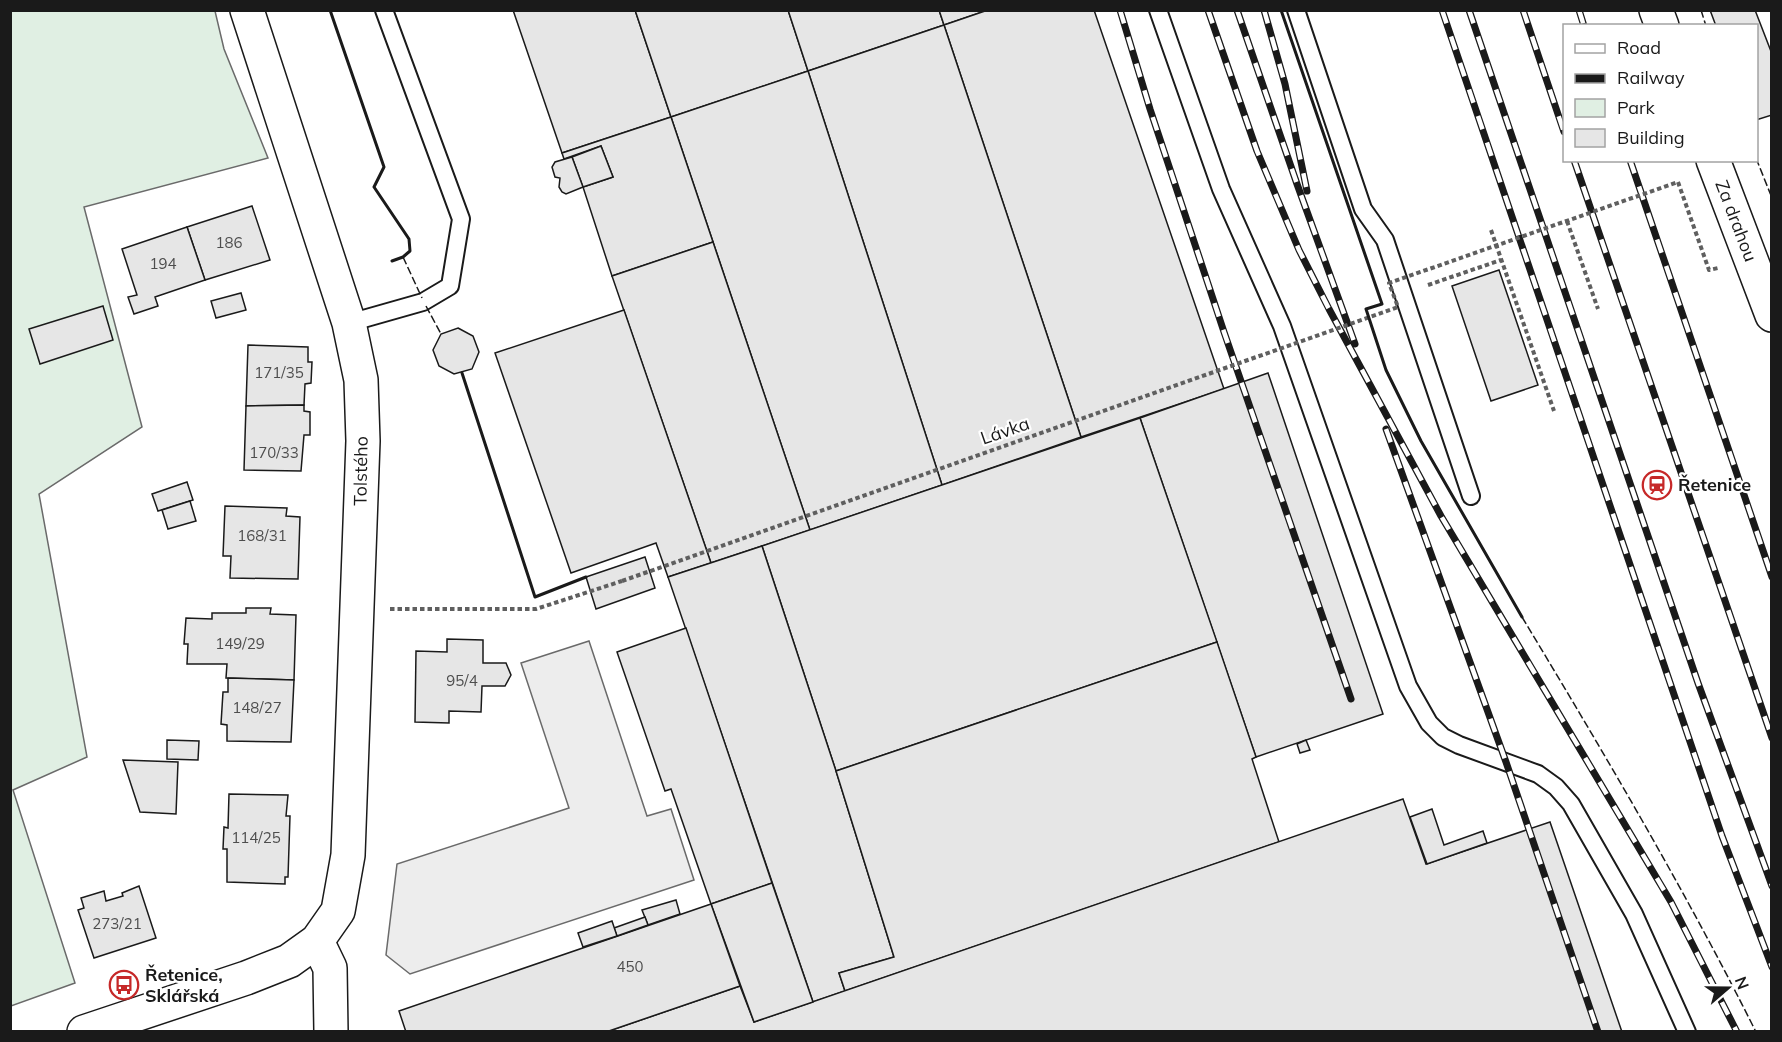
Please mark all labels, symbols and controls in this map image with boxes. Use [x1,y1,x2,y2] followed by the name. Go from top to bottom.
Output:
[1563,24,1758,162] legend
[1617,36,1661,59] text: Road
[1617,66,1685,89] text: Railway
[1617,96,1656,119] text: Park
[1617,126,1685,149] text: Building
[1710,177,1762,265] street label: Za drahou
[215,233,243,252] house number: 186
[149,254,177,273] house number: 194
[254,363,304,382] house number: 171/35
[977,411,1032,450] street label: Lávka
[348,436,373,506] street label: Tolstého
[249,443,299,462] house number: 170/33
[1641,469,1673,501] station icon: Řetenice
[1678,473,1751,496] place label: Řetenice
[237,526,287,545] house number: 168/31
[215,634,265,653] house number: 149/29
[446,671,478,690] house number: 95/4
[232,698,282,717] house number: 148/27
[231,828,281,847] house number: 114/25
[92,914,142,933] house number: 273/21
[616,957,644,976] house number: 450
[1698,958,1758,1018] north arrow
[145,963,223,1007] place label: Řetenice, Sklářská
[108,969,140,1001] bus stop icon: Řetenice, Sklářská
[1731,974,1754,992] text: N

